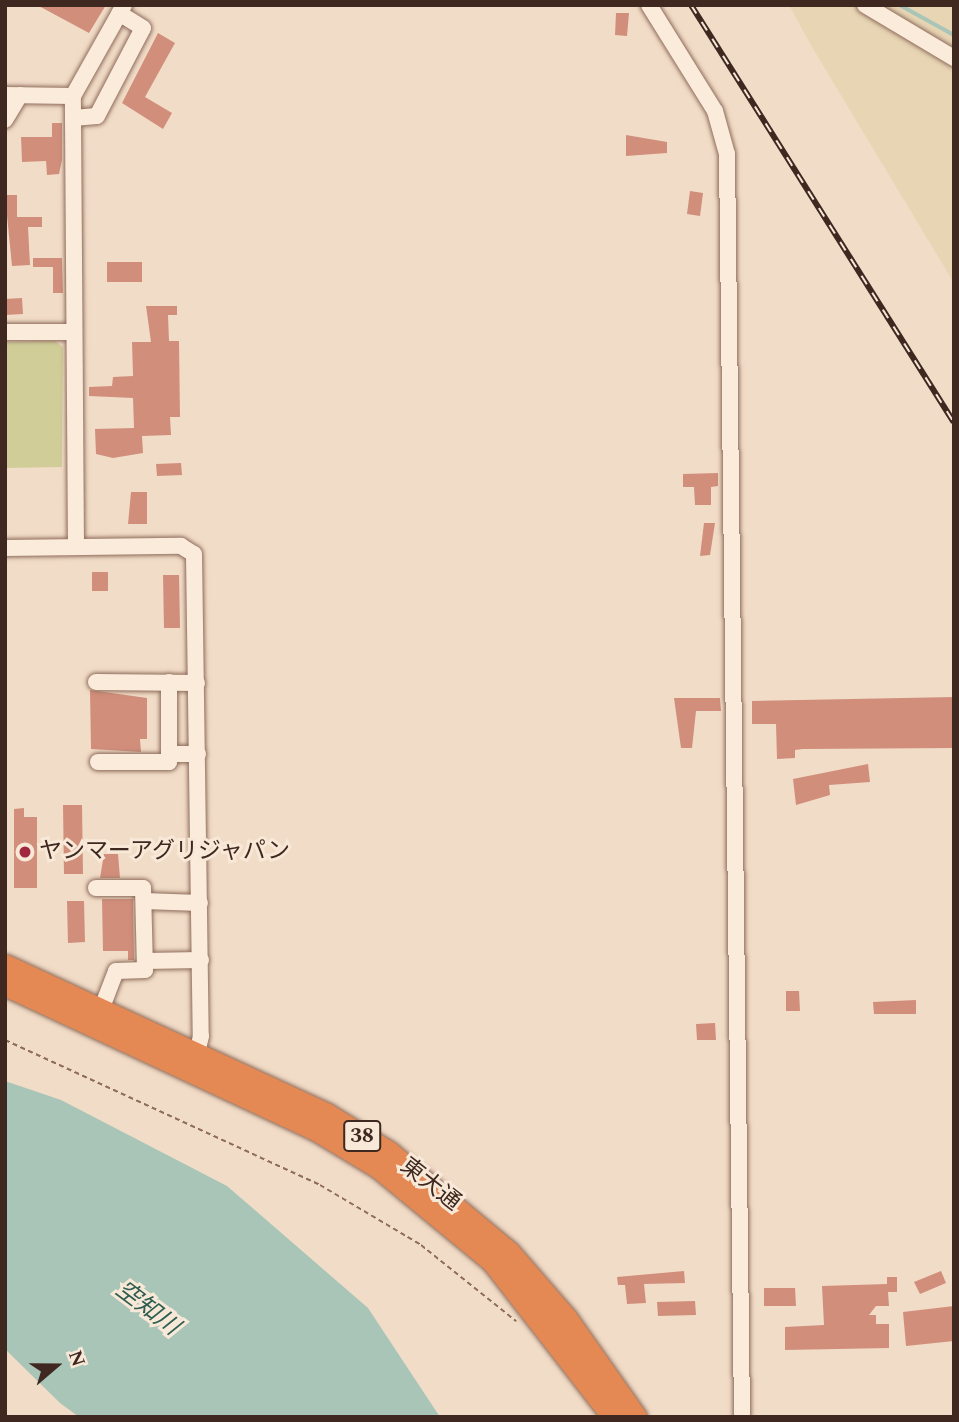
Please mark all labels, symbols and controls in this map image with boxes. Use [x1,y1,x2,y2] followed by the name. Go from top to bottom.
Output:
[39,838,292,866] place label: ヤンマーアグリジャパン
[17,844,33,860] marker: ヤンマーアグリジャパン
[343,1118,381,1154] road number: 38
[394,1153,466,1217] street label: 東大通
[110,1276,184,1342] water label: 空知川
[21,1331,91,1401] north arrow
[60,1346,92,1371] text: N

